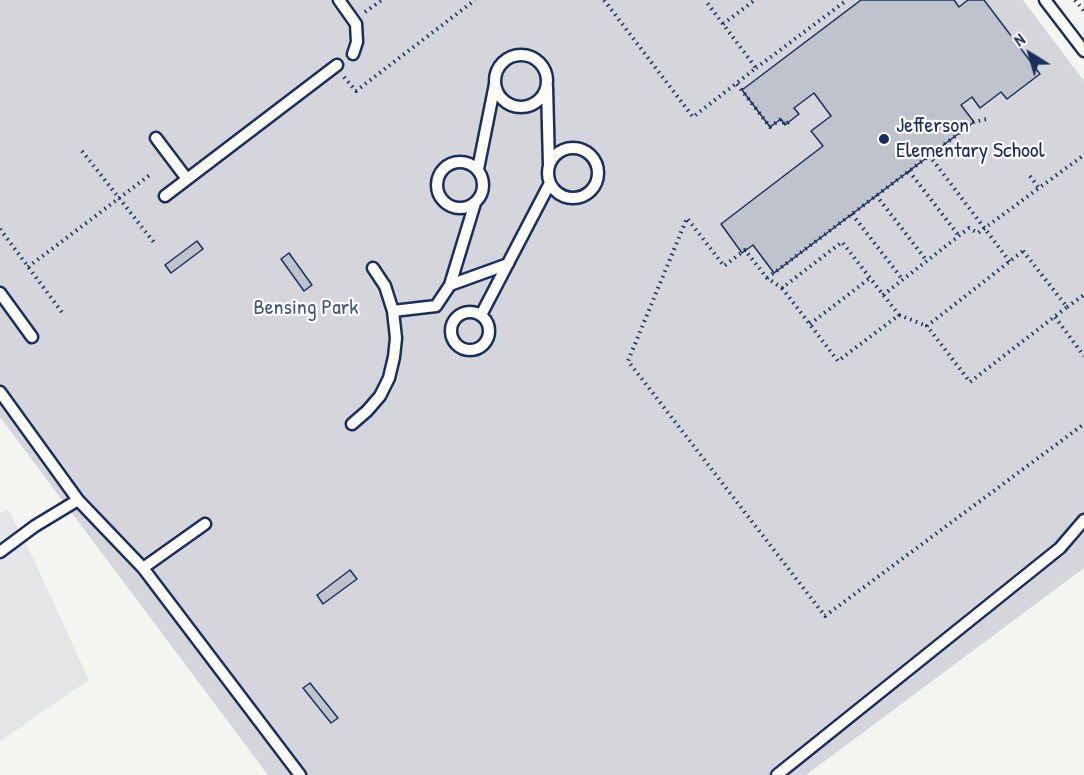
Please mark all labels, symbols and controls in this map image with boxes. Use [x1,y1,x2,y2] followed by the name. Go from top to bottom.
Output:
[1000,24,1060,84] north arrow
[1009,28,1029,51] text: N
[896,113,1044,164] place label: Jefferson Elementary School
[877,132,891,146] marker: Jefferson Elementary School
[254,295,358,321] park label: Bensing Park

